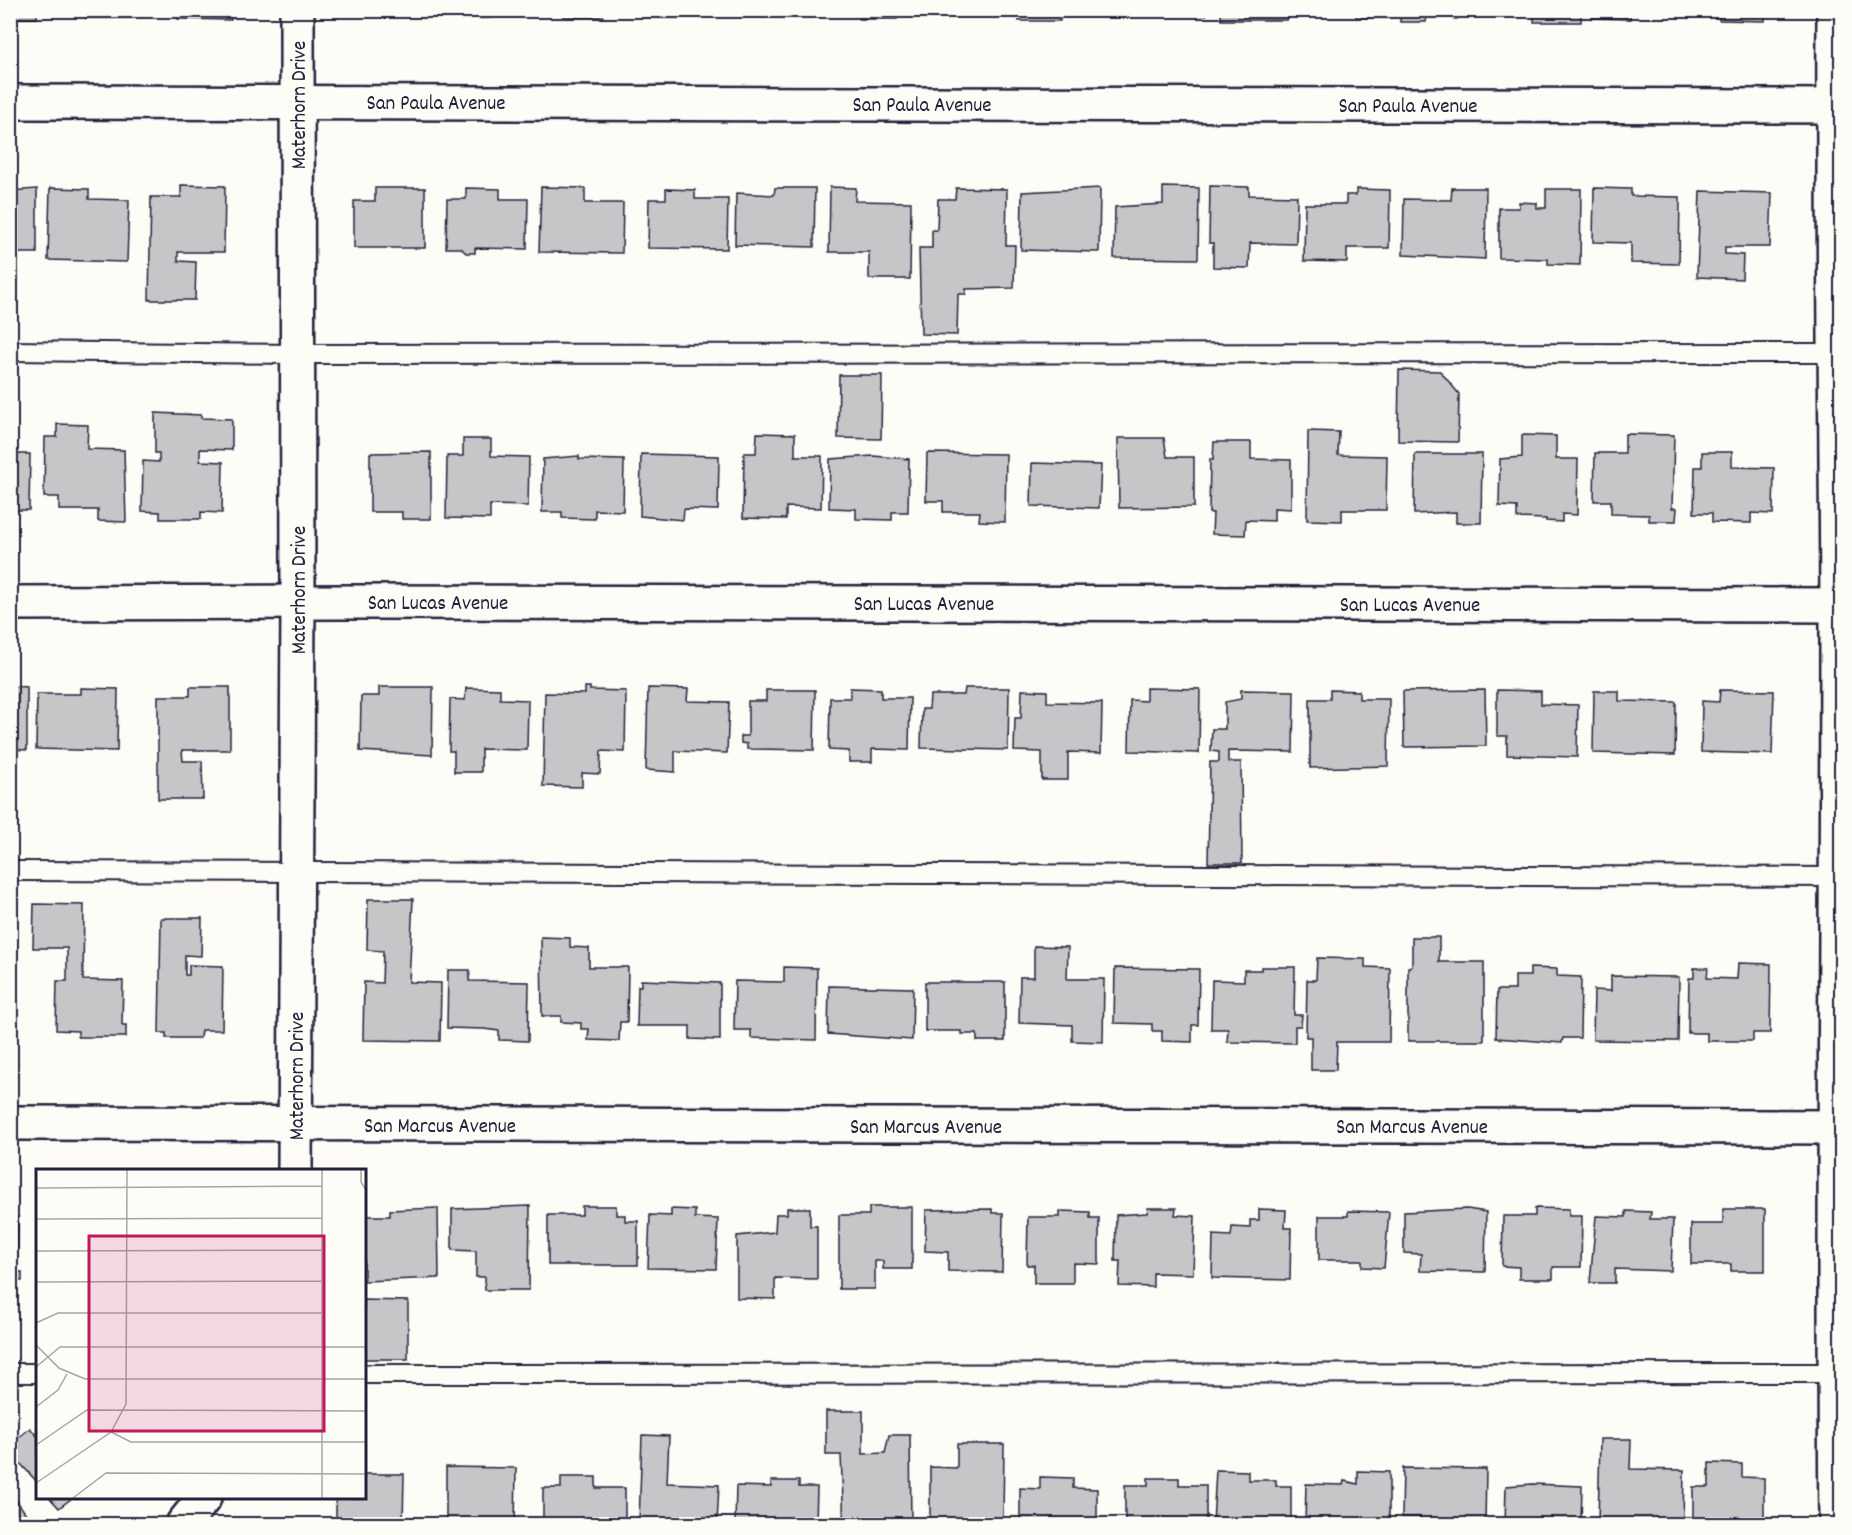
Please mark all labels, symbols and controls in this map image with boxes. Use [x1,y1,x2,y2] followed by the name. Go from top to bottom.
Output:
[286,41,316,169] street label: Materhorn Drive
[366,90,506,120] street label: San Paula Avenue
[852,92,992,122] street label: San Paula Avenue
[1338,93,1478,123] street label: San Paula Avenue
[286,526,316,654] street label: Materhorn Drive
[368,590,508,620] street label: San Lucas Avenue
[854,591,994,621] street label: San Lucas Avenue
[1340,592,1480,622] street label: San Lucas Avenue
[284,1012,314,1140] street label: Materhorn Drive
[364,1113,516,1143] street label: San Marcus Avenue
[850,1114,1002,1144] street label: San Marcus Avenue
[1336,1114,1488,1144] street label: San Marcus Avenue
[36,1169,366,1499] inset map

